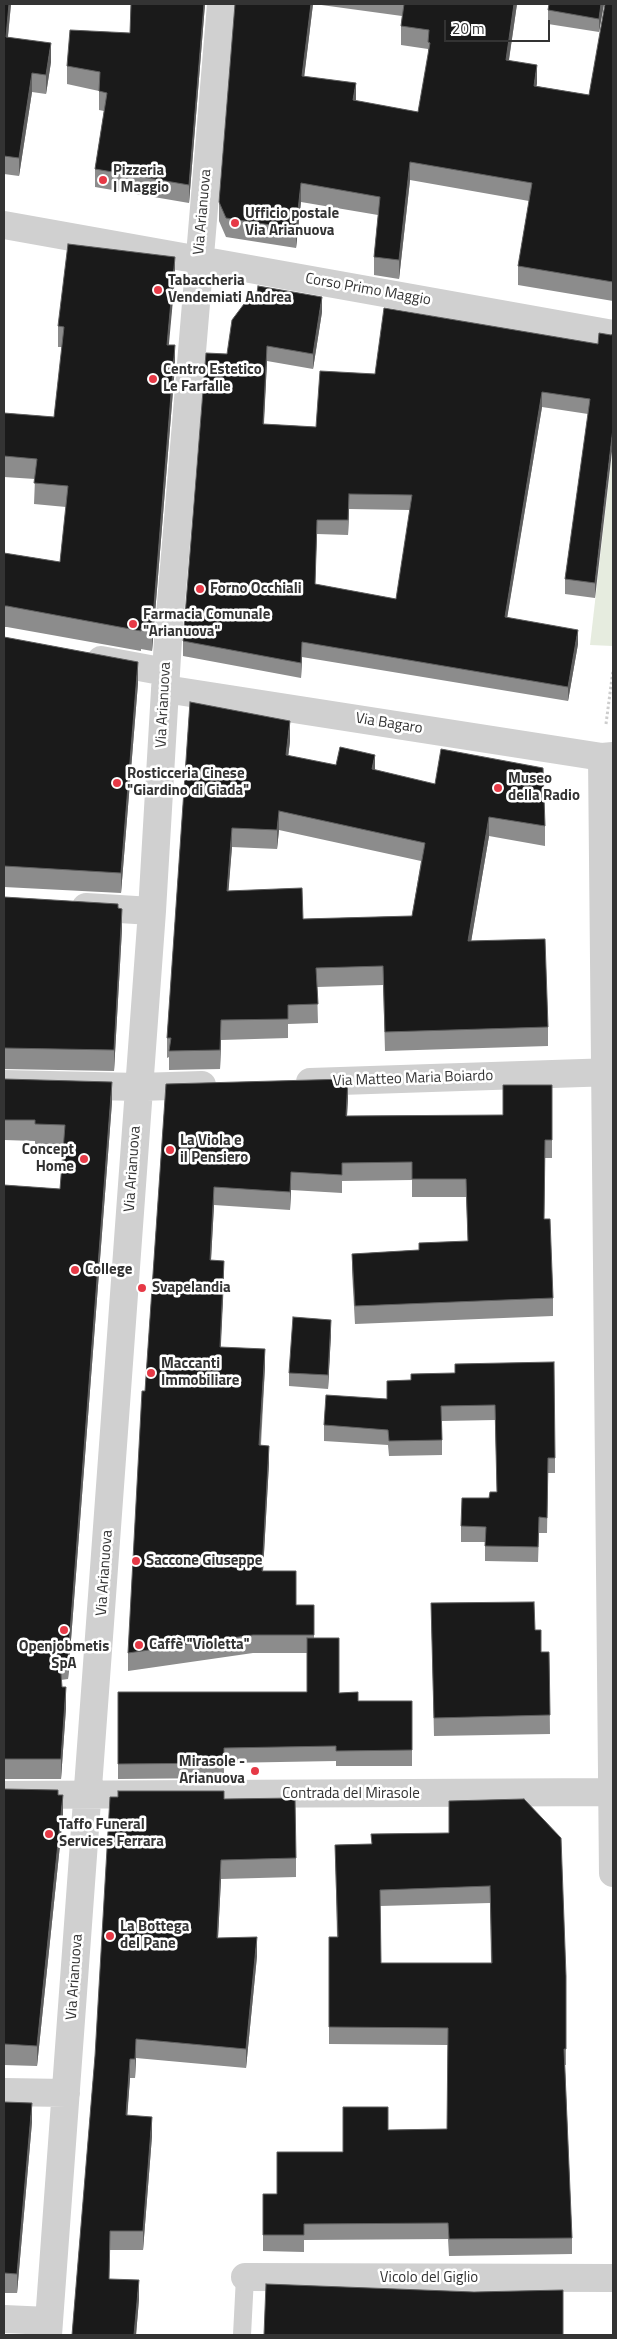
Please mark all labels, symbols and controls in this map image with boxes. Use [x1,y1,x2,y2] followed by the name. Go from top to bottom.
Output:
[447,10,553,42] scale bar
[452,17,485,40] text: 20 m
[113,162,169,197] place label: Pizzeria I Maggio
[190,168,216,256] street label: Via Arianuova
[97,174,109,186] marker: Pizzeria I Maggio
[245,205,339,240] place label: Ufficio postale Via Arianuova
[229,217,241,229] marker: Ufficio postale Via Arianuova
[304,270,432,310] street label: Corso Primo Maggio
[168,272,292,307] place label: Tabaccheria Vendemiati Andrea
[152,284,164,296] marker: Tabaccheria Vendemiati Andrea
[163,361,262,396] place label: Centro Estetico Le Farfalle
[147,373,159,385] marker: Centro Estetico Le Farfalle
[210,580,302,598] place label: Forno Occhiali
[194,583,206,595] marker: Forno Occhiali
[143,606,270,641] place label: Farmacia Comunale "Arianuova"
[127,618,139,630] marker: Farmacia Comunale "Arianuova"
[153,662,175,748] street label: Via Arianuova
[354,710,424,738] street label: Via Bagaro
[127,765,249,800] place label: Rosticceria Cinese "Giardino di Giada"
[508,770,580,805] place label: Museo della Radio
[111,777,123,789] marker: Rosticceria Cinese "Giardino di Giada"
[492,782,504,794] marker: Museo della Radio
[332,1067,494,1091] street label: Via Matteo Maria Boiardo
[121,1125,145,1213] street label: Via Arianuova
[180,1132,248,1167] place label: La Viola e il Pensiero
[22,1141,74,1176] place label: Concept Home
[164,1144,176,1156] marker: La Viola e il Pensiero
[78,1153,90,1165] marker: Concept Home
[85,1261,132,1279] place label: College
[69,1264,81,1276] marker: College
[152,1279,231,1297] place label: Svapelandia
[136,1282,148,1294] marker: Svapelandia
[161,1355,239,1390] place label: Maccanti Immobiliare
[145,1367,157,1379] marker: Maccanti Immobiliare
[93,1529,117,1617] street label: Via Arianuova
[146,1552,262,1570] place label: Saccone Giuseppe
[130,1555,142,1567] marker: Saccone Giuseppe
[58,1624,70,1636] marker: Openjobmetis SpA
[149,1636,250,1654] place label: Caffè "Violetta"
[19,1638,109,1673] place label: Openjobmetis SpA
[133,1639,145,1651] marker: Caffè "Violetta"
[179,1753,245,1788] place label: Mirasole - Arianuova
[249,1765,261,1777] marker: Mirasole - Arianuova
[282,1785,420,1803] street label: Contrada del Mirasole
[59,1816,164,1851] place label: Taffo Funeral Services Ferrara
[43,1828,55,1840] marker: Taffo Funeral Services Ferrara
[120,1918,189,1953] place label: La Bottega del Pane
[104,1930,116,1942] marker: La Bottega del Pane
[63,1933,87,2021] street label: Via Arianuova
[380,2269,478,2287] street label: Vicolo del Giglio

